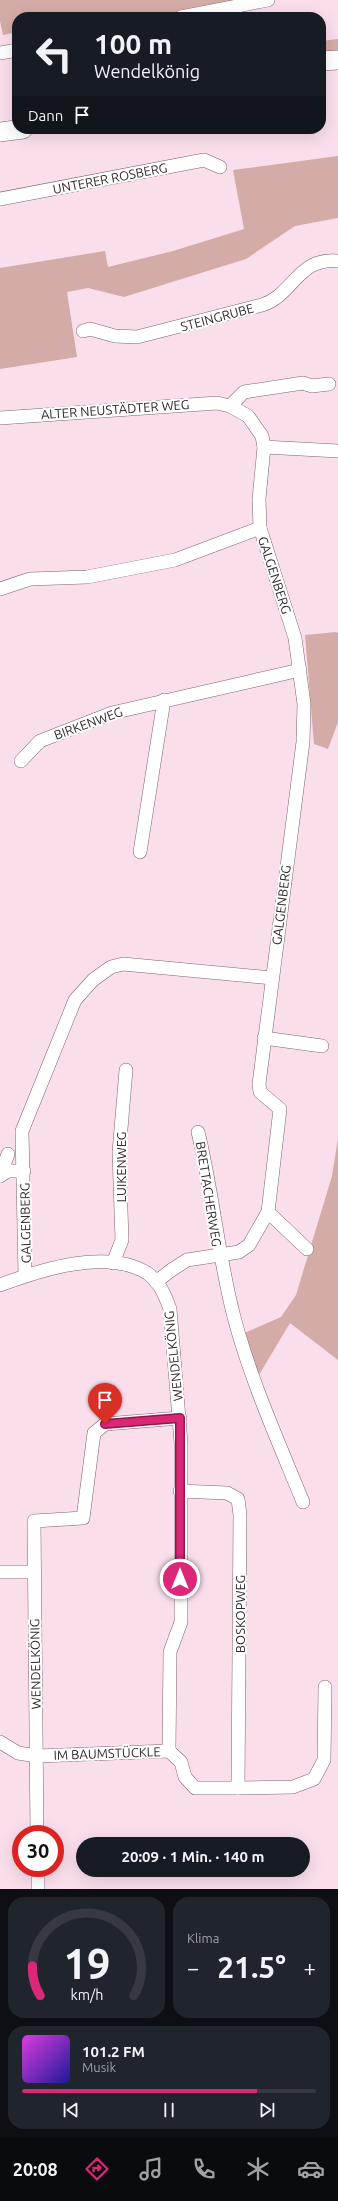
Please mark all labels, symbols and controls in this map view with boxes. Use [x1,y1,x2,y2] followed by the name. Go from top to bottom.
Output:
[28,28,80,80] icon: left
[94,28,172,59] text: 100 m
[94,61,200,81] text: Wendelkönig
[71,104,93,126] icon: arrive
[28,107,63,124] text: Dann
[52,160,168,196] street label: UNTERER ROSBERG
[179,301,255,333] street label: STEINGRUBE
[40,396,190,421] street label: ALTER NEUSTÄDTER WEG
[256,534,294,616] street label: GALGENBERG
[52,704,124,742] street label: BIRKENWEG
[269,864,293,946] street label: GALGENBERG
[114,1132,128,1202] street label: LUIKENWEG
[194,1140,224,1248] street label: BRETTACHERWEG
[17,1183,33,1263] street label: GALGENBERG
[160,1310,185,1402] street label: WENDELKÖNIG
[88,1383,122,1424] pin
[94,1389,116,1411] icon: arrive
[159,1558,201,1600] position arrow
[233,1575,247,1653] street label: BOSKOPWEG
[26,1619,43,1709] street label: WENDELKÖNIG
[53,1743,161,1762] street label: IM BAUMSTÜCKLE
[12,1825,64,1877] speed limit sign: 30
[122,1848,265,1865] text: 20:09 · 1 Min. · 140 m
[187,1931,219,1945] text: Klima
[63,1939,110,1986] text: 19
[217,1950,286,1984] text: 21.5°
[187,1955,199,1980] text: −
[304,1955,316,1980] text: +
[70,1986,103,2002] text: km/h
[82,2043,145,2060] text: 101.2 FM
[82,2060,116,2074] text: Musik
[60,2099,82,2121] icon: previous
[158,2099,180,2121] icon: pause
[256,2099,278,2121] icon: next
[83,2155,111,2183] icon: directions
[137,2155,165,2183] icon: music
[190,2155,218,2183] icon: phone
[244,2155,272,2183] icon: climate
[297,2155,325,2183] icon: car
[13,2159,58,2179] text: 20:08

